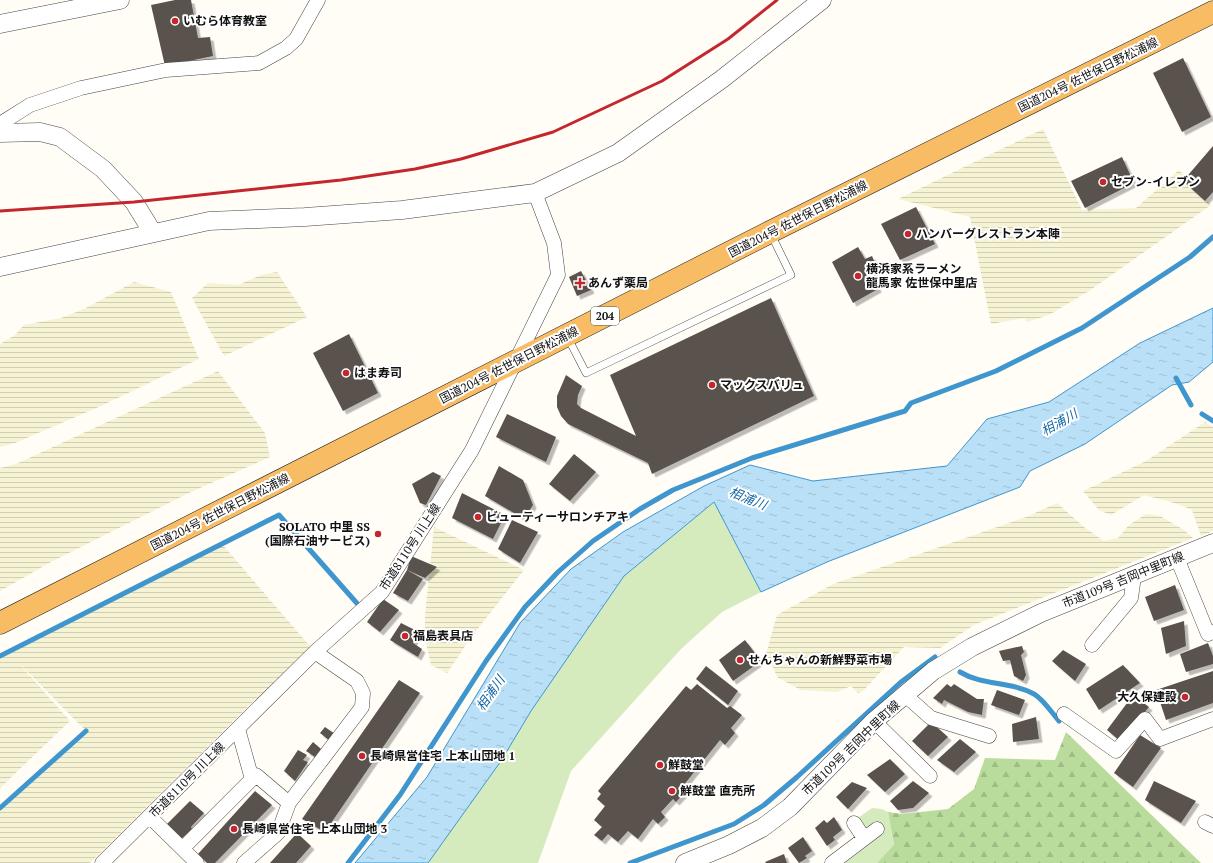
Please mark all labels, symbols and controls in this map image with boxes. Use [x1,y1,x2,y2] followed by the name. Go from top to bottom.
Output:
[183,13,267,28] place label: いむら体育教室
[170,16,180,26] marker: いむら体育教室
[1015,34,1160,115] street label: 国道204号 佐世保日野松浦線
[1111,174,1200,189] place label: セブン-イレブン
[726,177,870,260] street label: 国道204号 佐世保日野松浦線
[1098,177,1108,187] marker: セブン-イレブン
[916,226,1060,241] place label: ハンバーグレストラン本陣
[903,229,913,239] marker: ハンバーグレストラン本陣
[866,261,977,290] place label: 横浜家系ラーメン 龍馬家 佐世保中里店
[853,271,863,281] marker: 横浜家系ラーメン 龍馬家 佐世保中里店
[588,275,648,290] place label: あんず薬局
[575,278,585,288] marker: あんず薬局
[591,307,619,325] road number: 204
[437,323,581,406] street label: 国道204号 佐世保日野松浦線
[354,365,402,380] place label: はま寿司
[341,368,351,378] marker: はま寿司
[720,377,804,392] place label: マックスバリュ
[707,380,717,390] marker: マックスバリュ
[1038,403,1082,440] water label: 相浦川
[148,470,292,553] street label: 国道204号 佐世保日野松浦線
[727,482,771,514] water label: 相浦川
[376,500,443,593] street label: 市道8110号 川上線
[486,509,629,524] place label: ビューティーサロンチアキ
[473,512,483,522] marker: ビューティーサロンチアキ
[265,519,370,548] place label: SOLATO 中里 SS (国際石油サービス)
[373,529,383,539] marker: SOLATO 中里 SS (国際石油サービス)
[1060,548,1186,611] street label: 市道109号 吉岡中里町線
[413,628,473,643] place label: 福島表具店
[400,631,410,641] marker: 福島表具店
[748,652,892,667] place label: せんちゃんの新鮮野菜市場
[735,655,745,665] marker: せんちゃんの新鮮野菜市場
[471,670,510,714] water label: 相浦川
[1117,689,1177,704] place label: 大久保建設
[1180,692,1190,702] marker: 大久保建設
[799,697,903,798] street label: 市道109号 吉岡中里町線
[146,739,227,820] street label: 市道8110号 川上線
[370,748,515,763] place label: 長崎県営住宅 上本山団地 1
[357,751,367,761] marker: 長崎県営住宅 上本山団地 1
[668,757,704,772] place label: 鮮鼓堂
[655,760,665,770] marker: 鮮鼓堂
[680,783,755,798] place label: 鮮鼓堂 直売所
[667,786,677,796] marker: 鮮鼓堂 直売所
[242,821,387,836] place label: 長崎県営住宅 上本山団地 3
[229,824,239,834] marker: 長崎県営住宅 上本山団地 3

